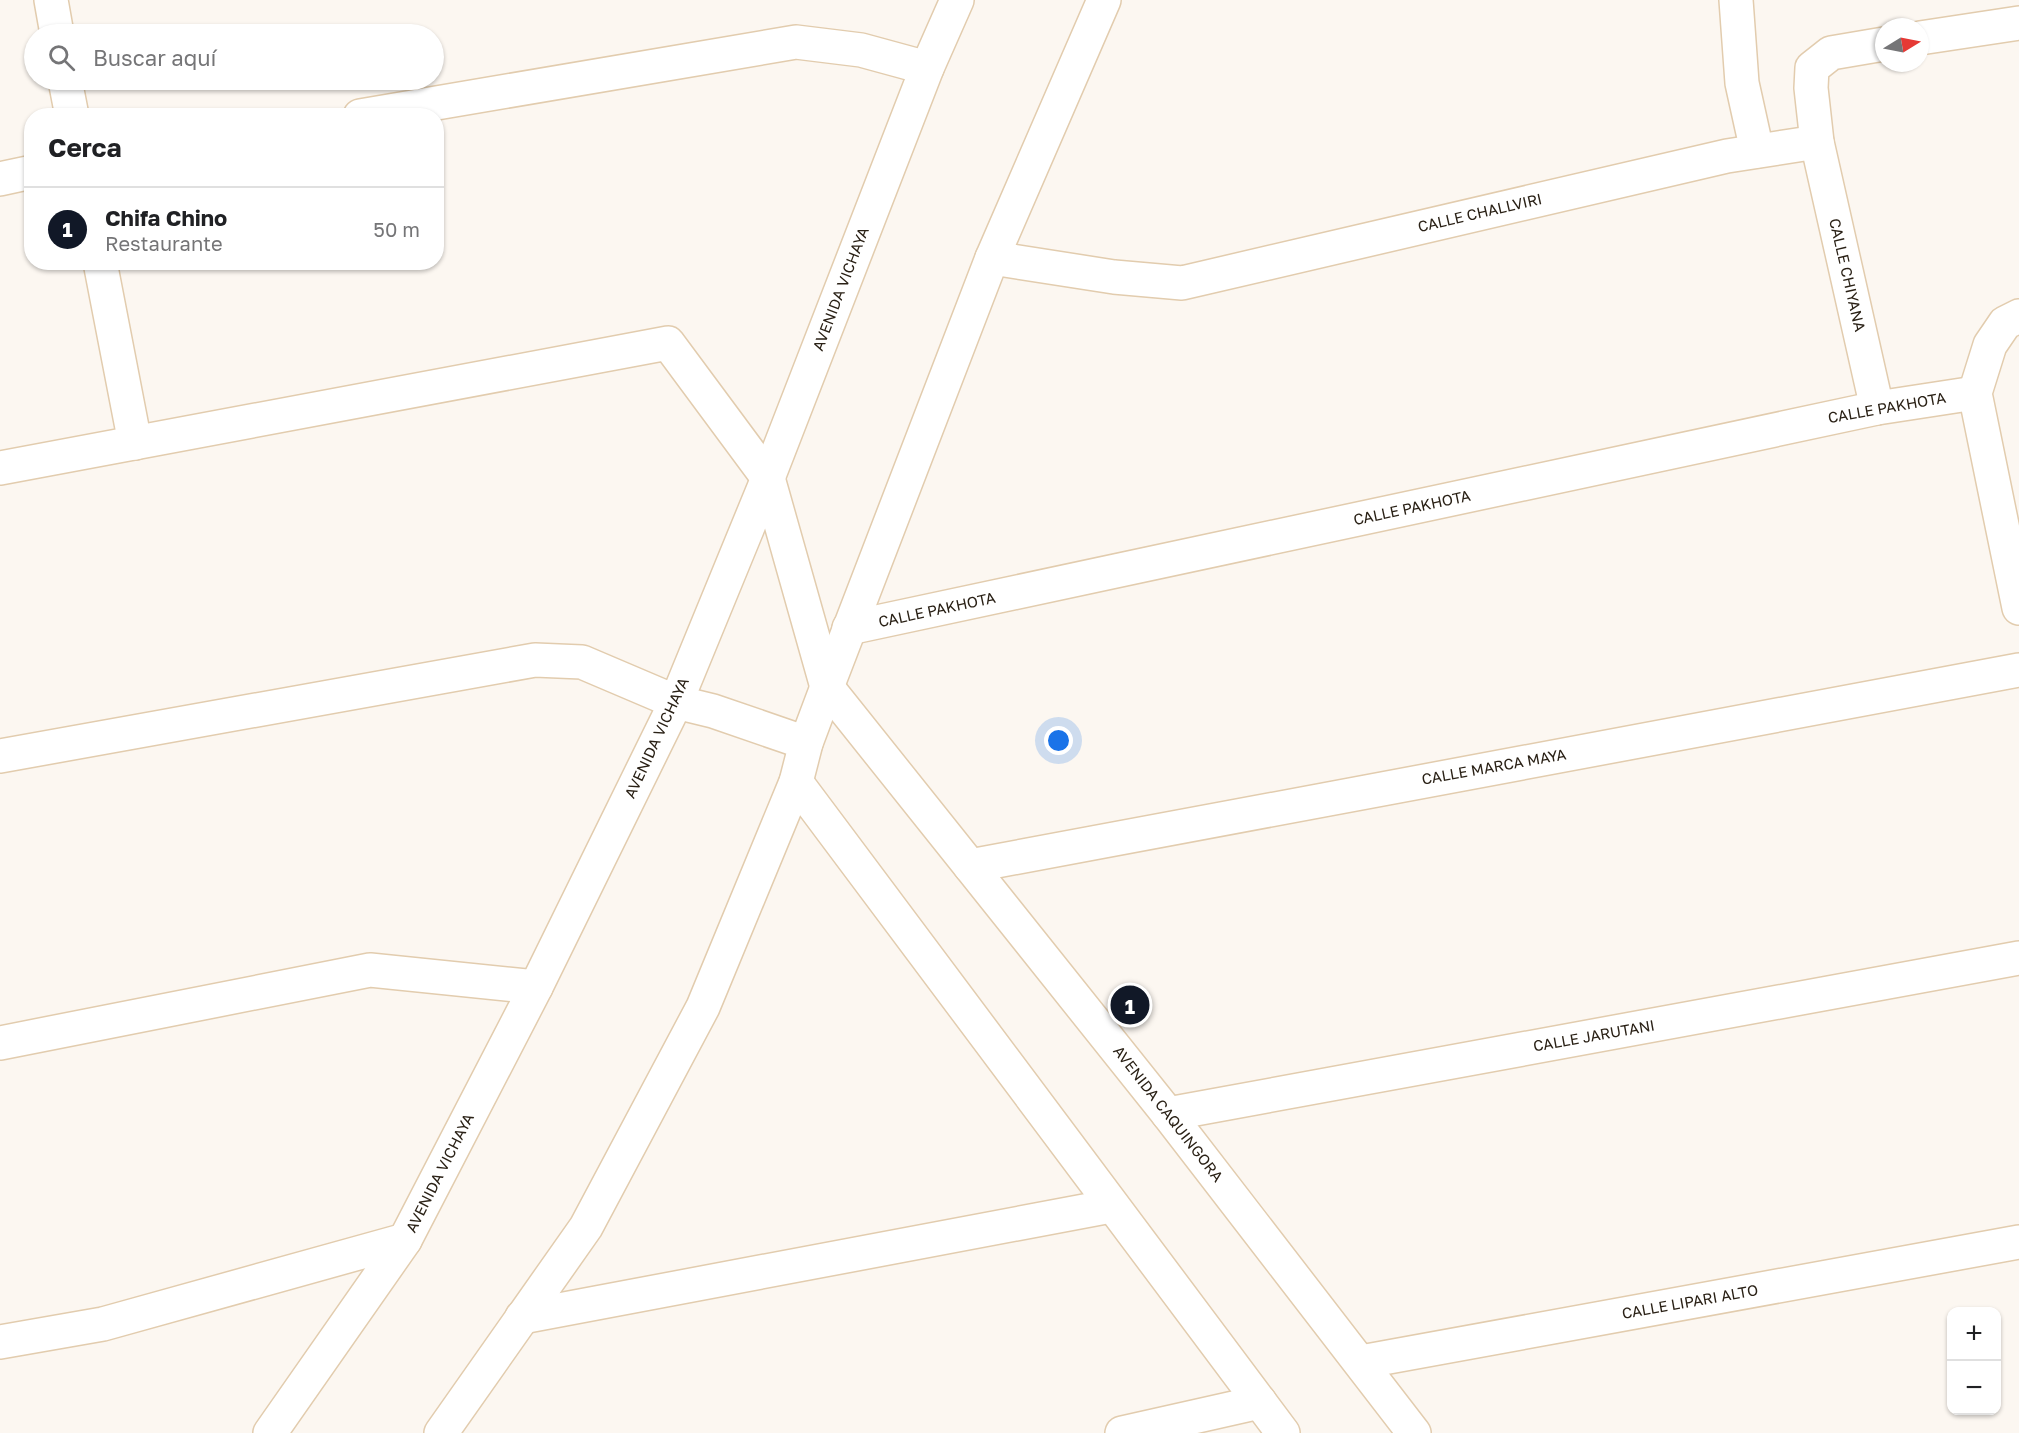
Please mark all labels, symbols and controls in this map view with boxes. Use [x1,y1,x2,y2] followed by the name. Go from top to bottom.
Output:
[1875,18,1929,72] north arrow
[24,24,444,90] search box
[45,41,78,74] icon: search
[93,44,216,71] text: Buscar aquí
[48,132,122,163] text: Cerca
[1416,189,1544,235] street label: CALLE CHALLVIRI
[105,204,227,231] text: Chifa Chino
[1826,216,1870,333] street label: CALLE CHIYANA
[62,217,73,241] text: 1
[373,217,420,241] text: 50 m
[808,224,872,353] street label: AVENIDA VICHAYA
[105,231,223,255] text: Restaurante
[1827,388,1947,426] street label: CALLE PAKHOTA
[1352,486,1472,528] street label: CALLE PAKHOTA
[877,588,997,630] street label: CALLE PAKHOTA
[620,674,692,801] street label: AVENIDA VICHAYA
[1044,726,1073,755] your location
[1420,744,1567,788] street label: CALLE MARCA MAYA
[1110,982,1150,1028] pin: 1
[1532,1015,1656,1055] street label: CALLE JARUTANI
[1110,1042,1228,1185] street label: AVENIDA CAQUINGORA
[401,1110,477,1235] street label: AVENIDA VICHAYA
[1620,1280,1759,1322] street label: CALLE LIPARI ALTO
[1947,1307,2001,1415] map controls
[1947,1307,2001,1361] button: +
[1947,1361,2001,1415] button: −

